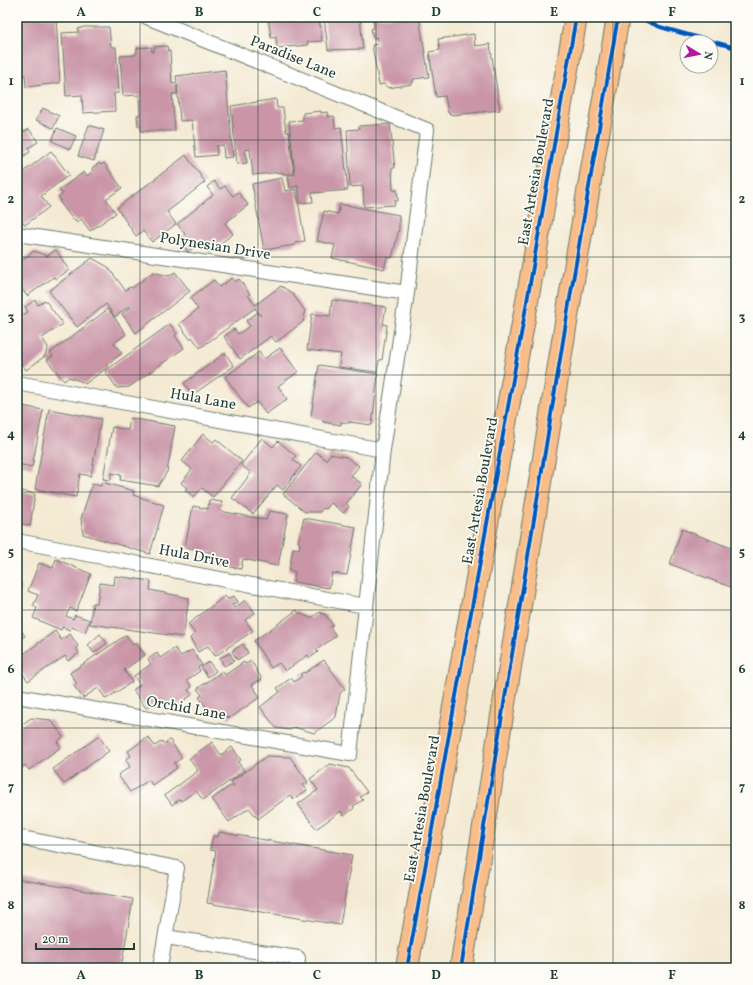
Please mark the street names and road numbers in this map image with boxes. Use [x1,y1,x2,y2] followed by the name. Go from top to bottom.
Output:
[247,31,339,85] street label: Paradise Lane
[514,97,560,247] street label: East Artesia Boulevard
[158,228,272,266] street label: Polynesian Drive
[168,384,238,416] street label: Hula Lane
[458,416,504,566] street label: East Artesia Boulevard
[157,540,231,574] street label: Hula Drive
[145,692,227,726] street label: Orchid Lane
[400,734,446,884] street label: East Artesia Boulevard

